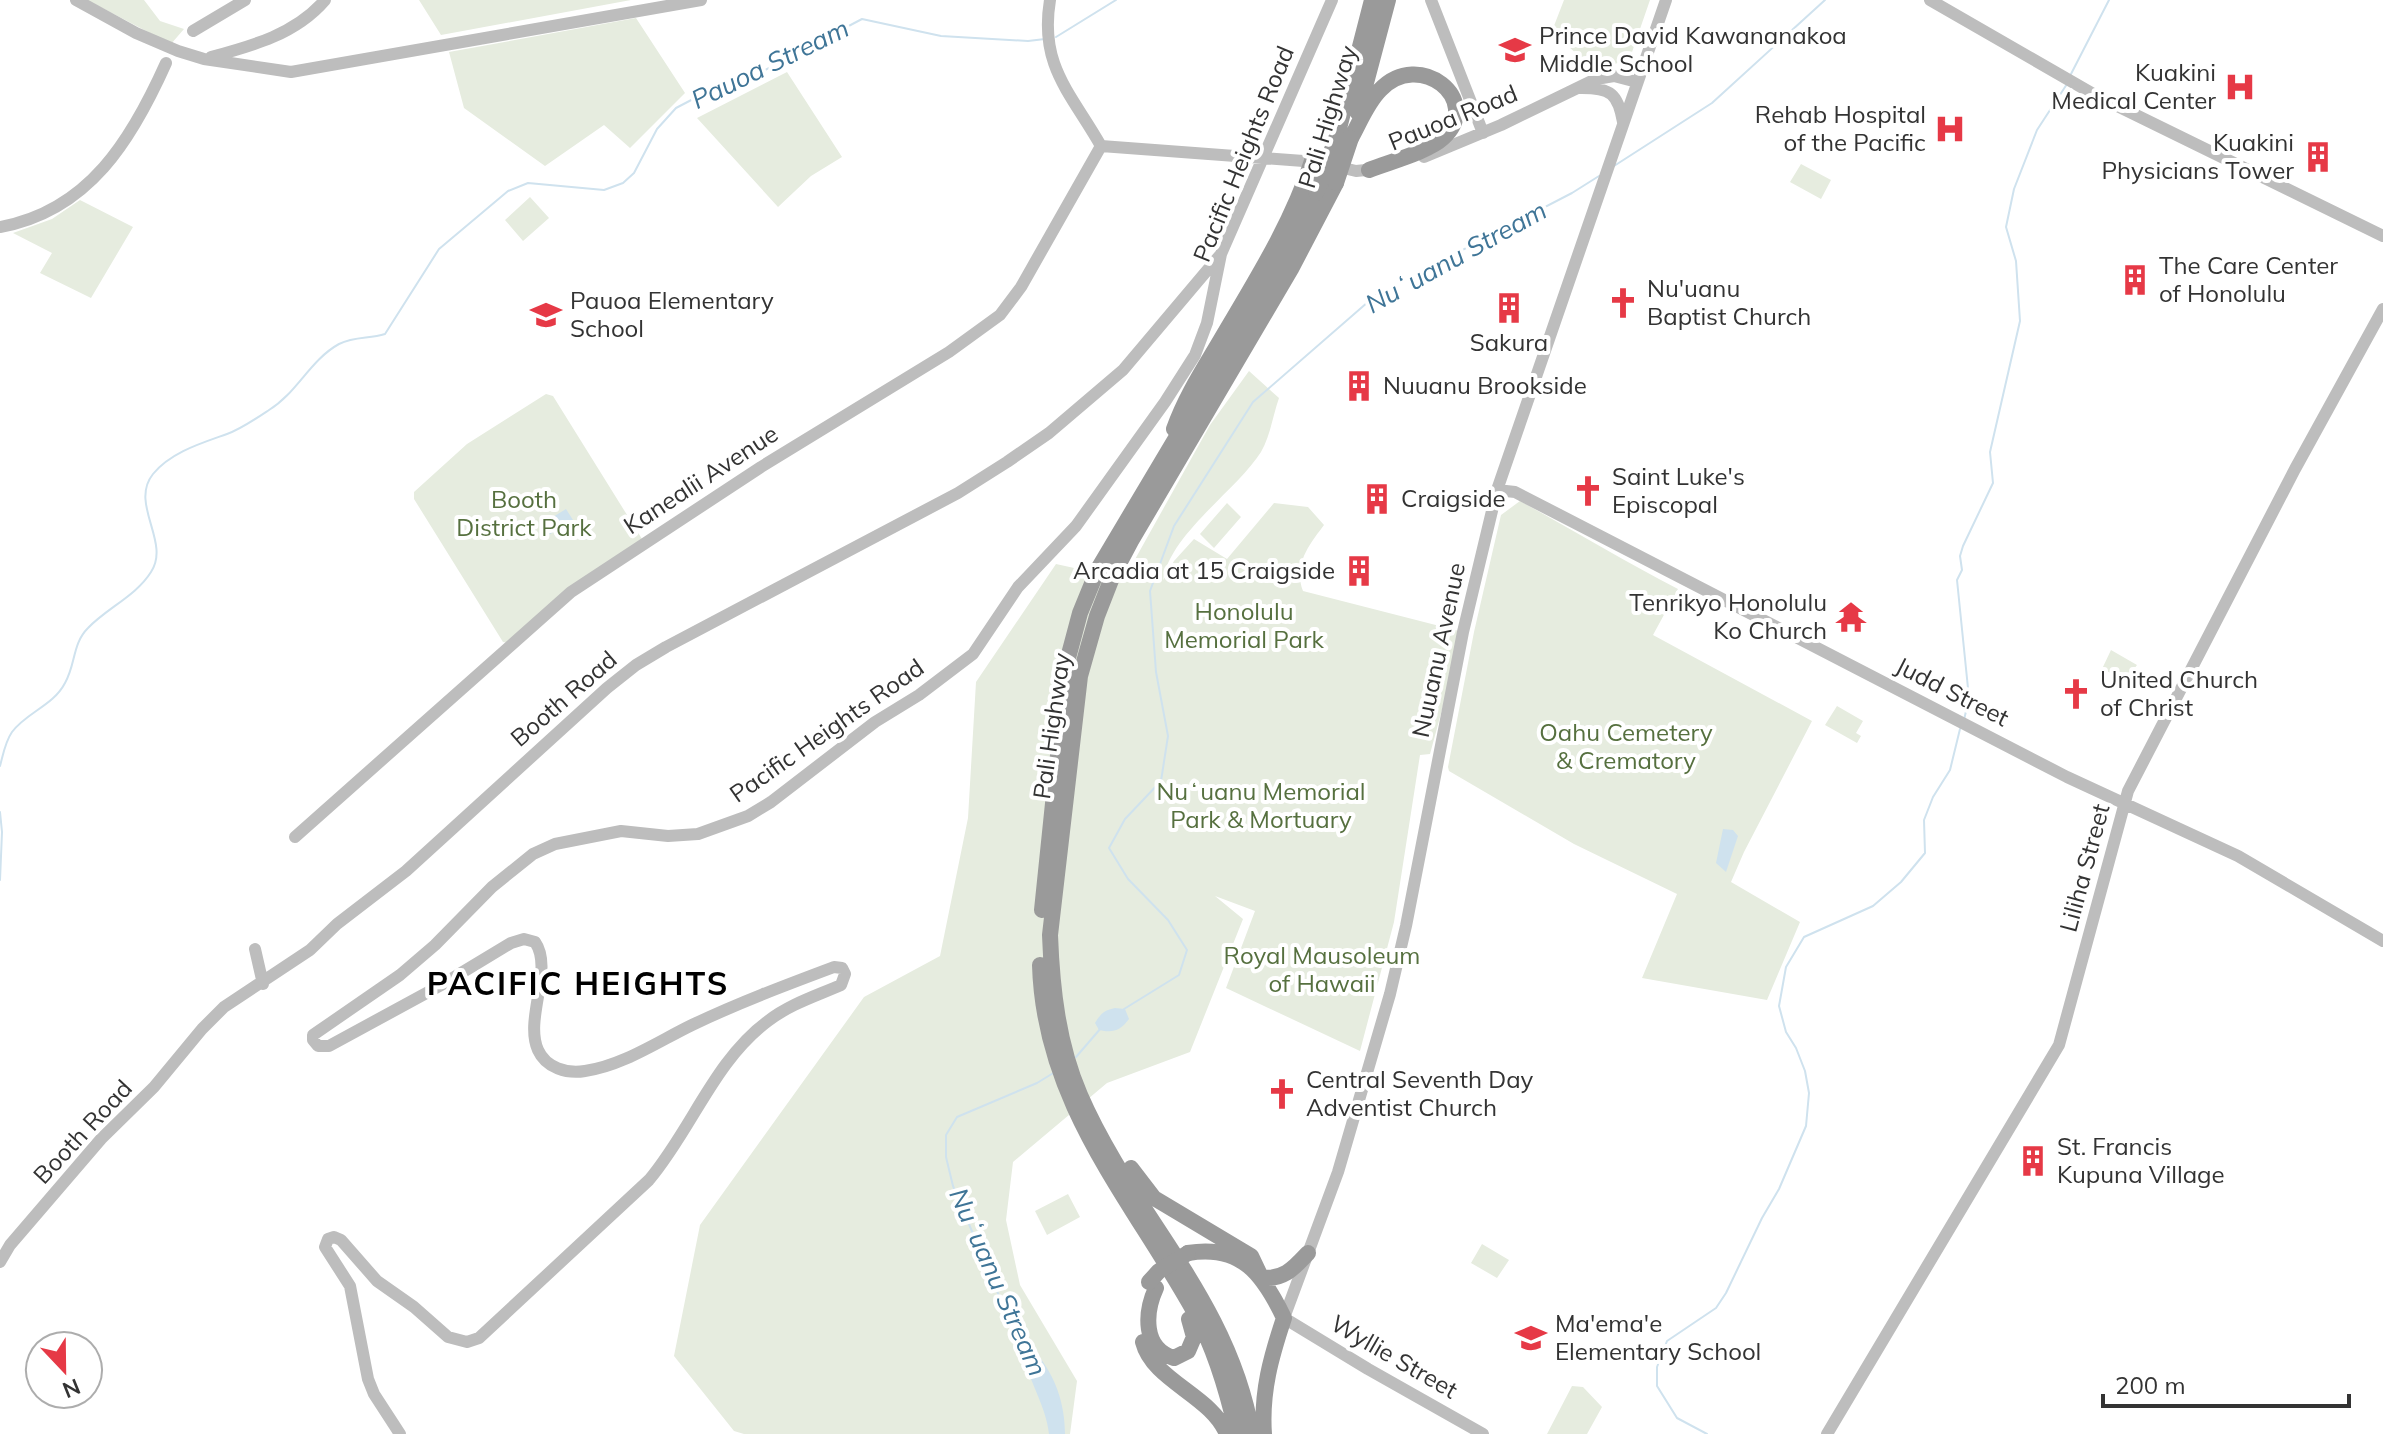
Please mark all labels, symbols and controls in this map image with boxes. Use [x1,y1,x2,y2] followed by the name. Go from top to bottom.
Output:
[686,11,854,116] water label: Pauoa Stream
[1539,20,1847,78] place label: Prince David Kawananakoa Middle School
[1498,33,1532,67] school or university icon: Prince David Kawananakoa Middle School
[1186,41,1300,266] street label: Pacific Heights Road
[1291,42,1363,192] street label: Pali Highway
[2051,57,2216,115] place label: Kuakini Medical Center
[2223,70,2257,104] hospital icon: Kuakini Medical Center
[1384,78,1522,157] street label: Pauoa Road
[1755,99,1926,157] place label: Rehab Hospital of the Pacific
[1933,112,1967,146] hospital icon: Rehab Hospital of the Pacific
[2101,127,2294,185] place label: Kuakini Physicians Tower
[2301,140,2335,174] building icon: Kuakini Physicians Tower
[1359,193,1552,320] water label: Nuʻuanu Stream
[2159,250,2338,308] place label: The Care Center of Honolulu
[2118,263,2152,297] building icon: The Care Center of Honolulu
[1647,273,1811,331] place label: Nu'uanu Baptist Church
[570,285,774,343] place label: Pauoa Elementary School
[1606,286,1640,320] church icon: Nu'uanu Baptist Church
[1492,291,1526,325] building icon: Sakura
[529,298,563,332] school or university icon: Pauoa Elementary School
[1470,327,1548,357] place label: Sakura
[1342,369,1376,403] building icon: Nuuanu Brookside
[1383,370,1587,400] place label: Nuuanu Brookside
[618,418,783,540] street label: Kanealii Avenue
[1612,461,1745,519] place label: Saint Luke's Episcopal
[1571,474,1605,508] church icon: Saint Luke's Episcopal
[1360,482,1394,516] building icon: Craigside
[1401,483,1506,513] place label: Craigside
[456,484,592,542] park label: Booth District Park
[1342,554,1376,588] building icon: Arcadia at 15 Craigside
[1073,555,1335,585] place label: Arcadia at 15 Craigside
[1405,560,1471,740] street label: Nuuanu Avenue
[1629,587,1827,645] place label: Tenrikyo Honolulu Ko Church
[1164,596,1325,654] park label: Honolulu Memorial Park
[1834,600,1868,634] temple icon: Tenrikyo Honolulu Ko Church
[504,644,623,753] street label: Booth Road
[1891,650,2014,732] street label: Judd Street
[1026,651,1076,801] street label: Pali Highway
[724,652,929,808] street label: Pacific Heights Road
[2100,664,2258,722] place label: United Church of Christ
[2059,677,2093,711] church icon: United Church of Christ
[1539,717,1713,775] park label: Oahu Cemetery & Crematory
[1156,776,1366,834] park label: Nuʻuanu Memorial Park & Mortuary
[2053,800,2116,935] street label: Liliha Street
[1224,940,1420,998] park label: Royal Mausoleum of Hawaii
[427,963,729,1003] district label: PACIFIC HEIGHTS
[1306,1064,1534,1122] place label: Central Seventh Day Adventist Church
[27,1073,138,1190] street label: Booth Road
[1265,1077,1299,1111] church icon: Central Seventh Day Adventist Church
[2057,1131,2225,1189] place label: St. Francis Kupuna Village
[2016,1144,2050,1178] building icon: St. Francis Kupuna Village
[942,1183,1055,1381] water label: Nuʻuanu Stream
[1326,1308,1463,1405] street label: Wyllie Street
[1555,1308,1761,1366] place label: Ma'ema'e Elementary School
[1514,1321,1548,1355] school or university icon: Ma'ema'e Elementary School
[24,1330,104,1410] north arrow
[2103,1358,2349,1408] scale bar
[2115,1370,2186,1400] text: 200 m
[59,1372,84,1405] text: N

